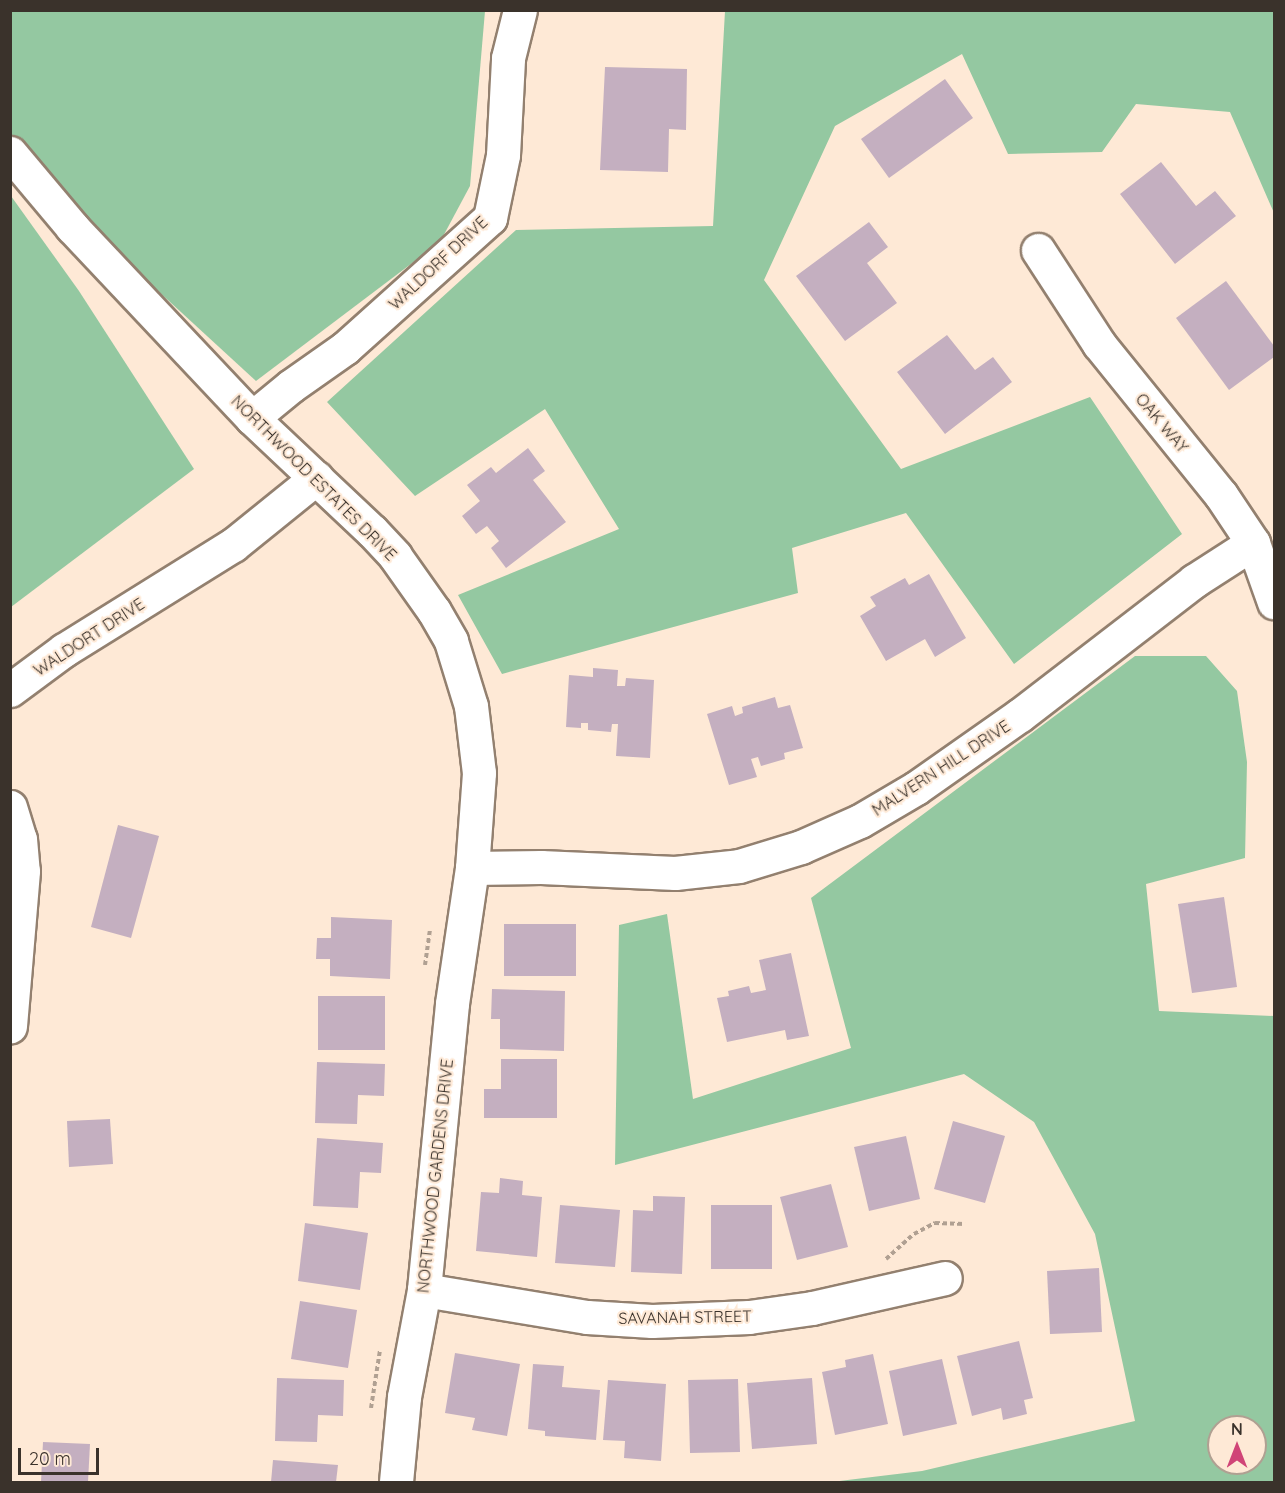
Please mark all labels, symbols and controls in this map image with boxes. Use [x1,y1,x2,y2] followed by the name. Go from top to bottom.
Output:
[385,212,491,314] street label: WALDORF DRIVE
[1132,389,1192,457] street label: OAK WAY
[227,391,401,565] street label: NORTHWOOD ESTATES DRIVE
[30,594,148,680] street label: WALDORT DRIVE
[868,716,1014,820] street label: MALVERN HILL DRIVE
[413,1058,457,1294] street label: NORTHWOOD GARDENS DRIVE
[618,1306,752,1328] street label: SAVANAH STREET
[1207,1415,1267,1475] north arrow
[1231,1419,1243,1439] text: N
[21,1436,102,1474] scale bar
[29,1447,71,1470] text: 20 m

